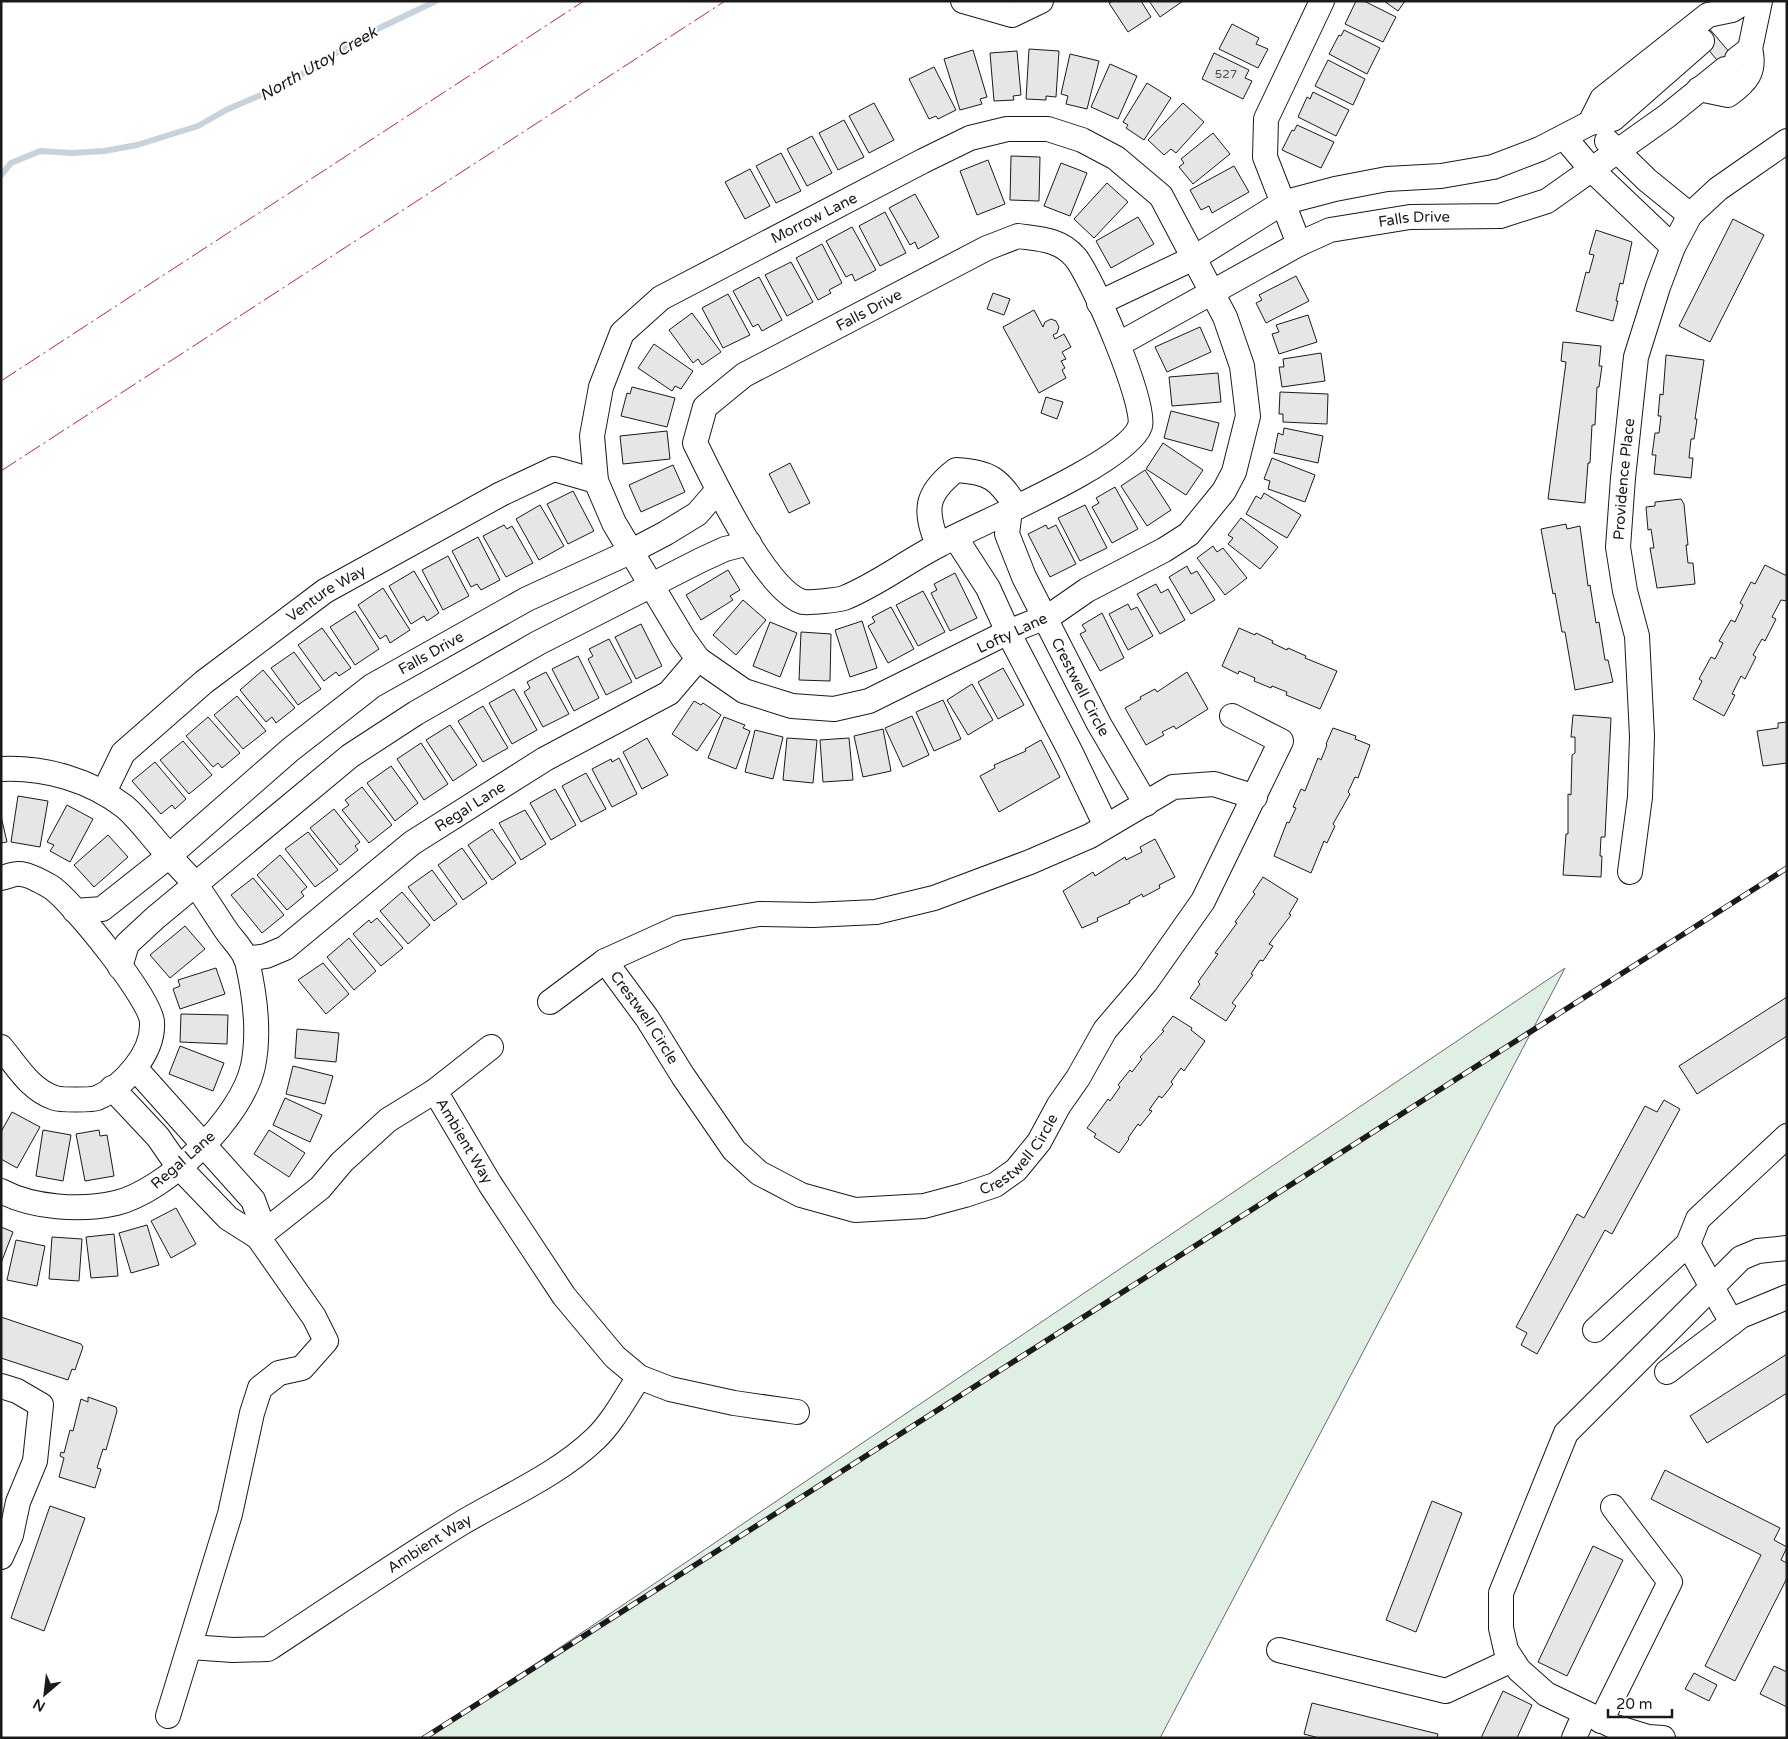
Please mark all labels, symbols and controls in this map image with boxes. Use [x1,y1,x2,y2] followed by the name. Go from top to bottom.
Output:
[256,21,382,106] water label: North Utoy Creek
[1215,67,1237,81] house number: 527
[768,189,860,247] street label: Morrow Lane
[1377,208,1450,231] street label: Falls Drive
[833,285,905,335] street label: Falls Drive
[1610,417,1638,541] street label: Providence Place
[283,561,369,626] street label: Venture Way
[974,609,1050,657] street label: Lofty Lane
[395,627,467,678] street label: Falls Drive
[1047,635,1113,740] street label: Crestwell Circle
[431,778,508,835] street label: Regal Lane
[606,967,682,1067] street label: Crestwell Circle
[432,1095,497,1187] street label: Ambient Way
[977,1111,1062,1199] street label: Crestwell Circle
[147,1127,219,1193] street label: Regal Lane
[384,1510,475,1577] street label: Ambient Way
[20,1669,70,1719] north arrow
[1608,1686,1672,1718] scale bar
[30,1695,48,1715] text: N
[1616,1695,1653,1713] text: 20 m

